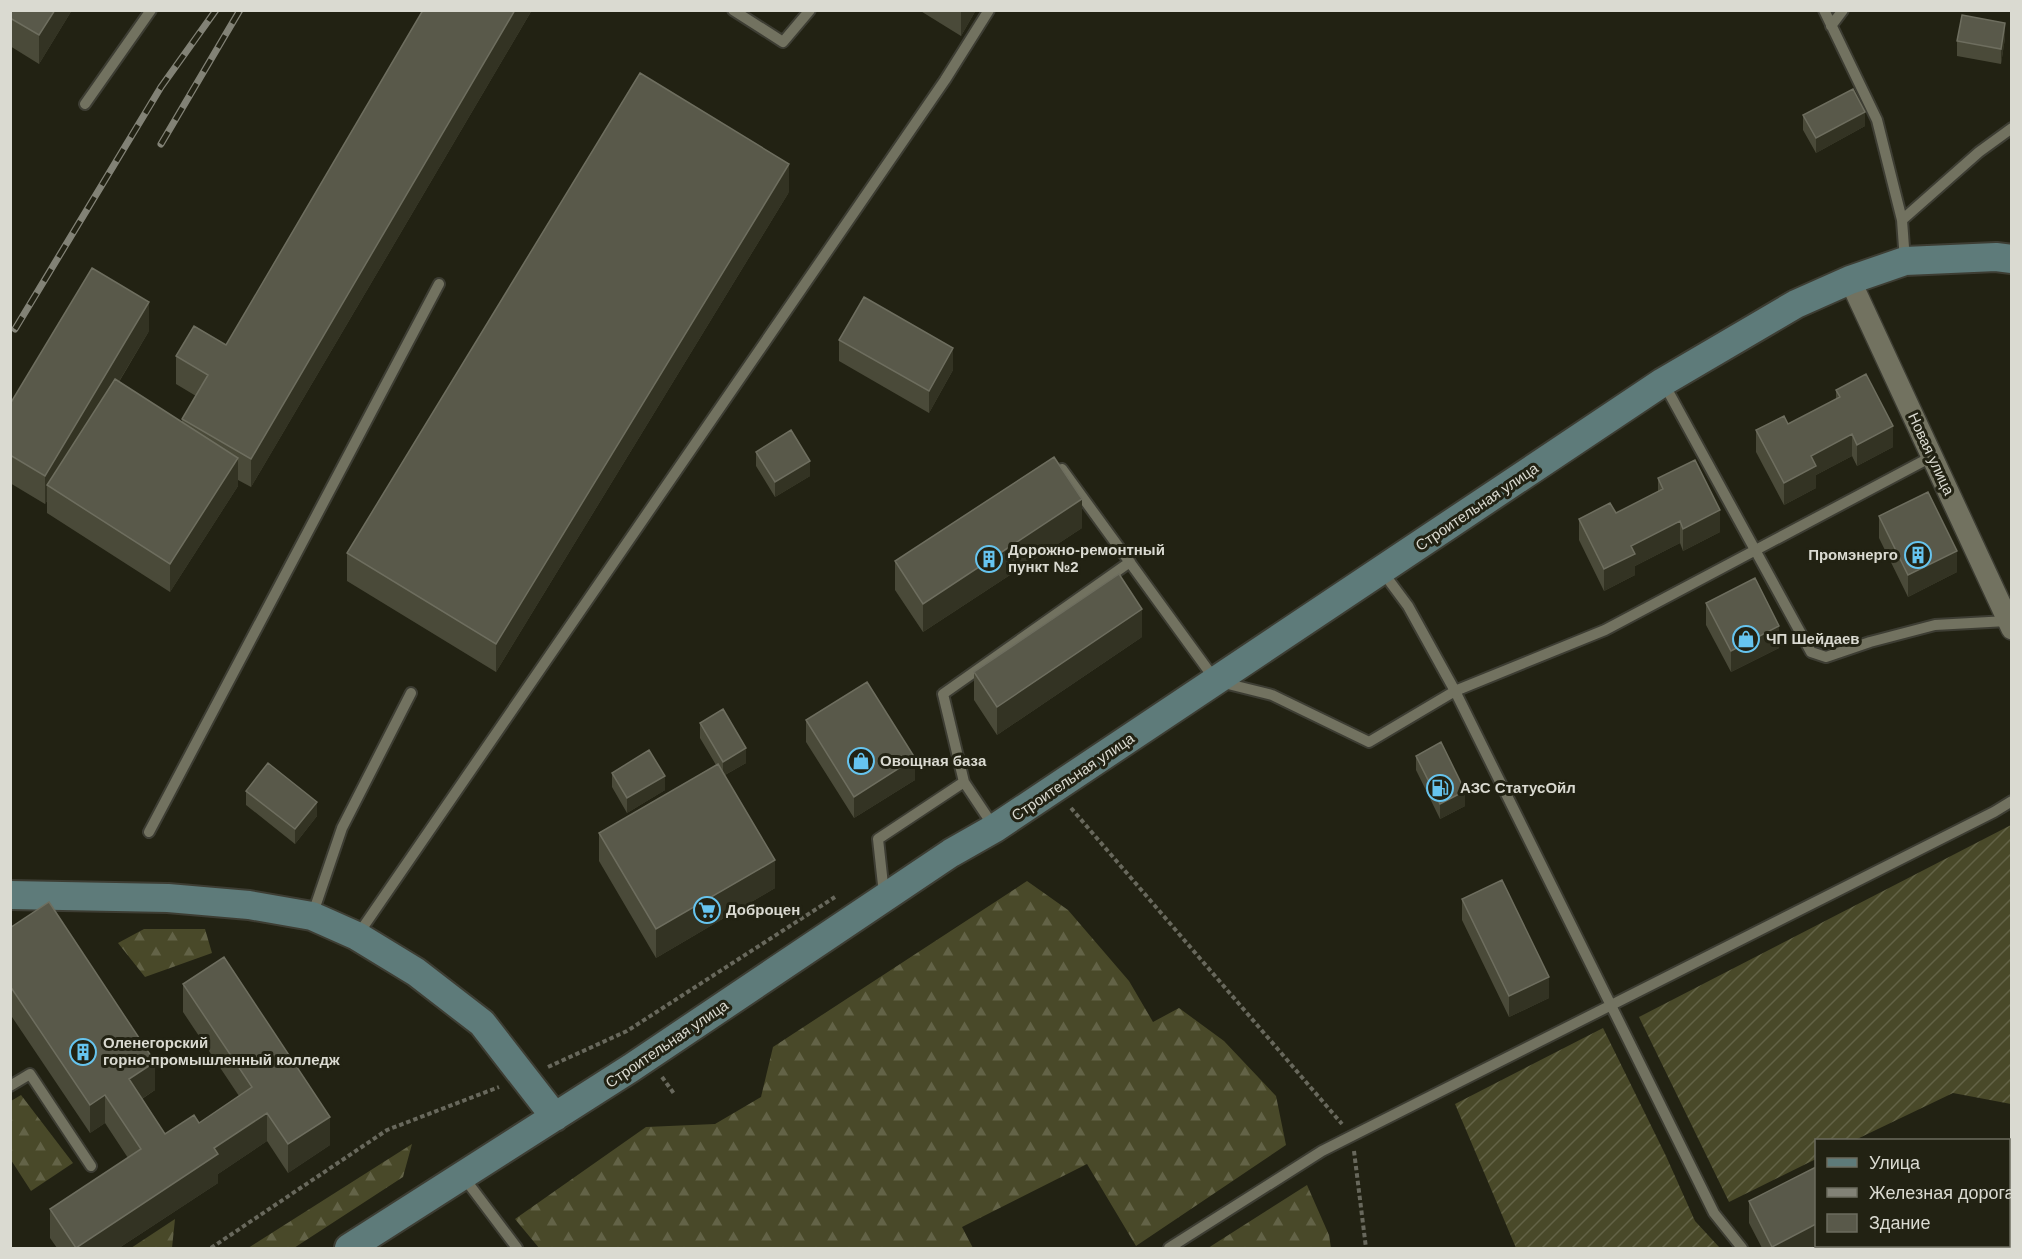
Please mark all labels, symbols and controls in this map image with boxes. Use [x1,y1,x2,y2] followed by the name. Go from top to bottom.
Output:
[1905,410,1958,498] street label: Новая улица
[1412,459,1542,554] street label: Строительная улица
[1903,540,1933,570] building icon: Промэнерго
[1008,541,1165,575] place label: Дорожно-ремонтный пункт №2
[974,544,1004,574] building icon: Дорожно-ремонтный пункт №2
[1808,546,1898,563] place label: Промэнерго
[1731,624,1761,654] shop icon: ЧП Шейдаев
[1766,630,1860,647] place label: ЧП Шейдаев
[1008,729,1138,824] street label: Строительная улица
[846,746,876,776] shop icon: Овощная база
[880,752,987,769] place label: Овощная база
[1425,773,1455,803] fuel station icon: АЗС СтатусОйл
[1460,779,1576,796] place label: АЗС СтатусОйл
[692,895,722,925] supermarket icon: Доброцен
[726,901,800,918] place label: Доброцен
[602,996,732,1091] street label: Строительная улица
[103,1034,340,1068] place label: Оленегорский горно-промышленный колледж
[68,1037,98,1067] building icon: Оленегорский горно-промышленный колледж
[1815,1139,2010,1247] legend
[1869,1153,1921,1173] text: Улица
[1869,1183,2016,1203] text: Железная дорога
[1869,1213,1930,1233] text: Здание

